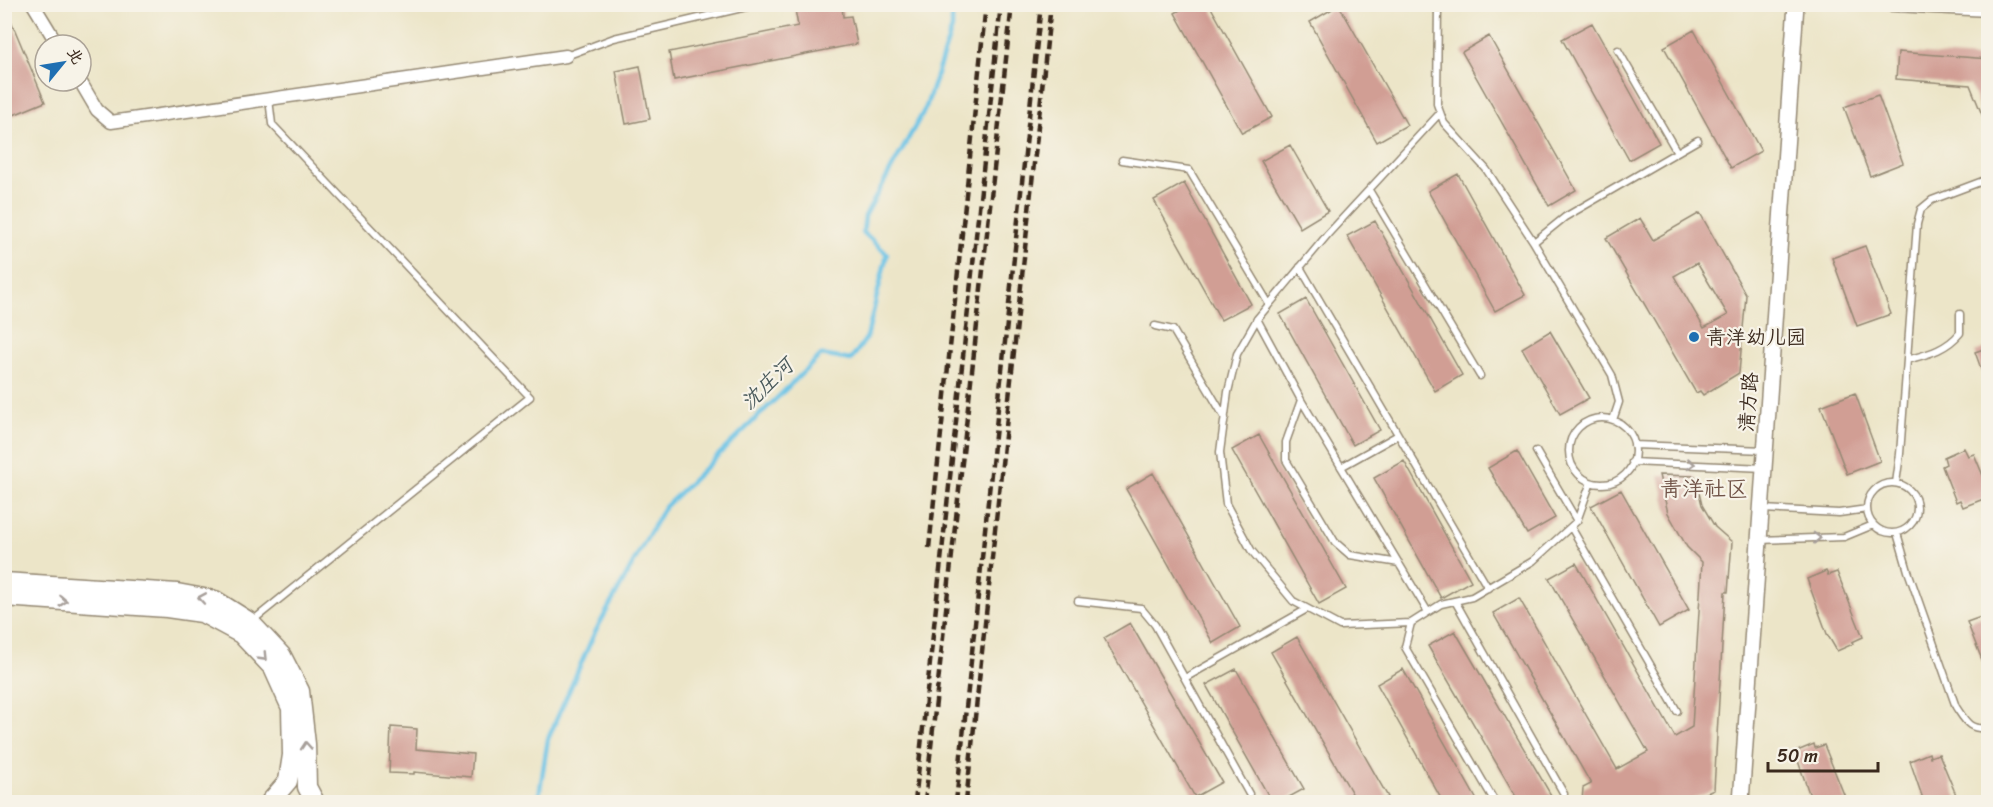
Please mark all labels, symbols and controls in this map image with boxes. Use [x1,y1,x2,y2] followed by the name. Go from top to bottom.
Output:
[33,33,93,93] north arrow
[59,42,92,70] text: 北
[1706,320,1806,355] place label: 青洋幼儿园
[1687,330,1701,344] marker: 青洋幼儿园
[731,346,805,420] water label: 沈庄河
[1729,370,1768,433] street label: 清方路
[1686,458,1695,471] one-way arrow
[1660,469,1748,508] district label: 青洋社区
[1813,532,1822,544] one-way arrow
[198,592,208,605] one-way arrow
[58,595,67,608] one-way arrow
[256,651,267,661] one-way arrow
[1768,735,1878,773] scale bar
[1777,740,1818,772] text: 50 m
[300,741,313,750] one-way arrow

